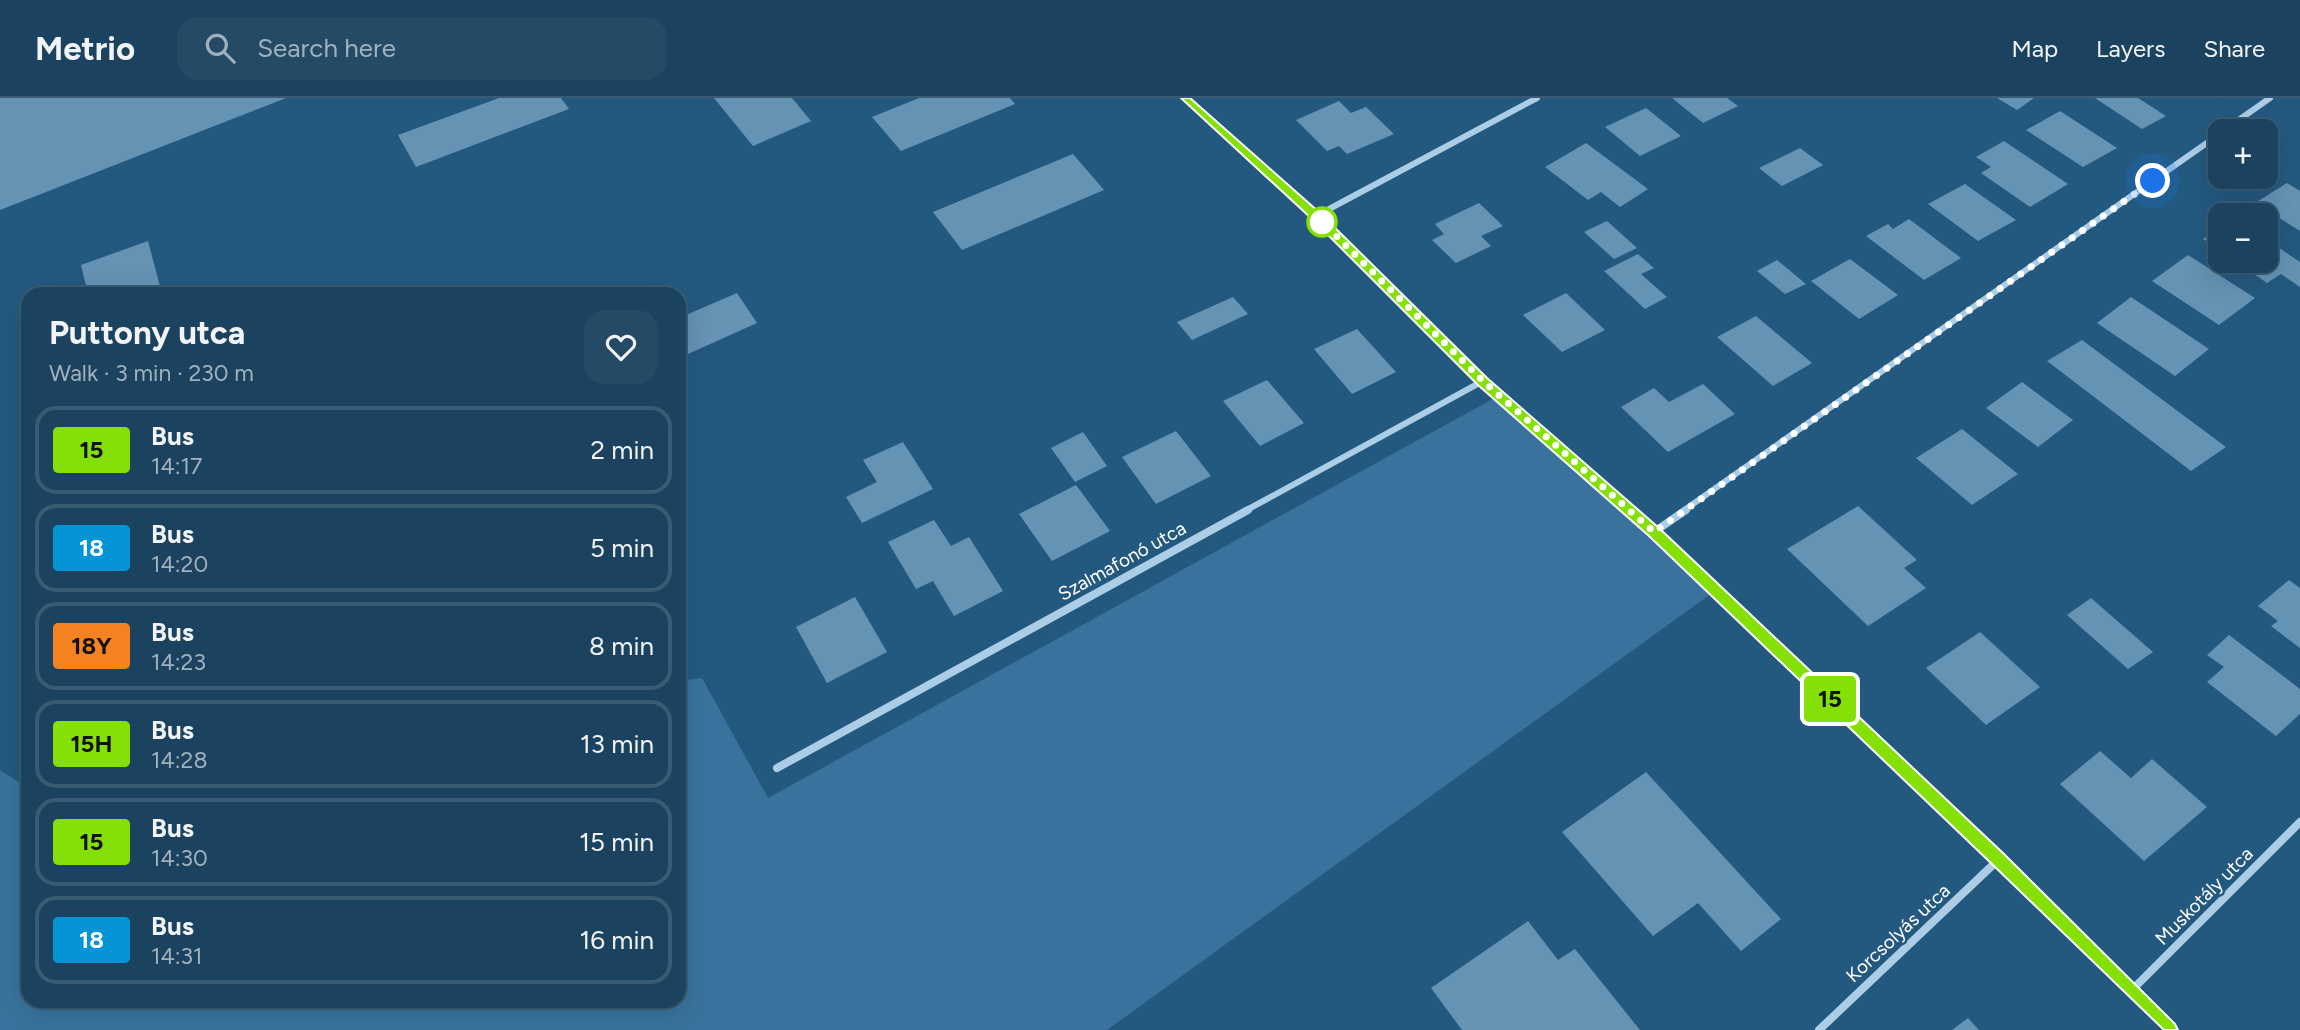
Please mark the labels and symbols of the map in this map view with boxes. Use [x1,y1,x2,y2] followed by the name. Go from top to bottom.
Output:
[2135,163,2170,198] your location
[1307,207,1337,237] unlabelled marker
[1054,516,1190,606] street label: Szalmafonó utca
[1798,676,1862,722] line badge: 15
[2150,842,2258,950] street label: Muskotály utca
[1841,879,1955,987] street label: Korcsolyás utca

